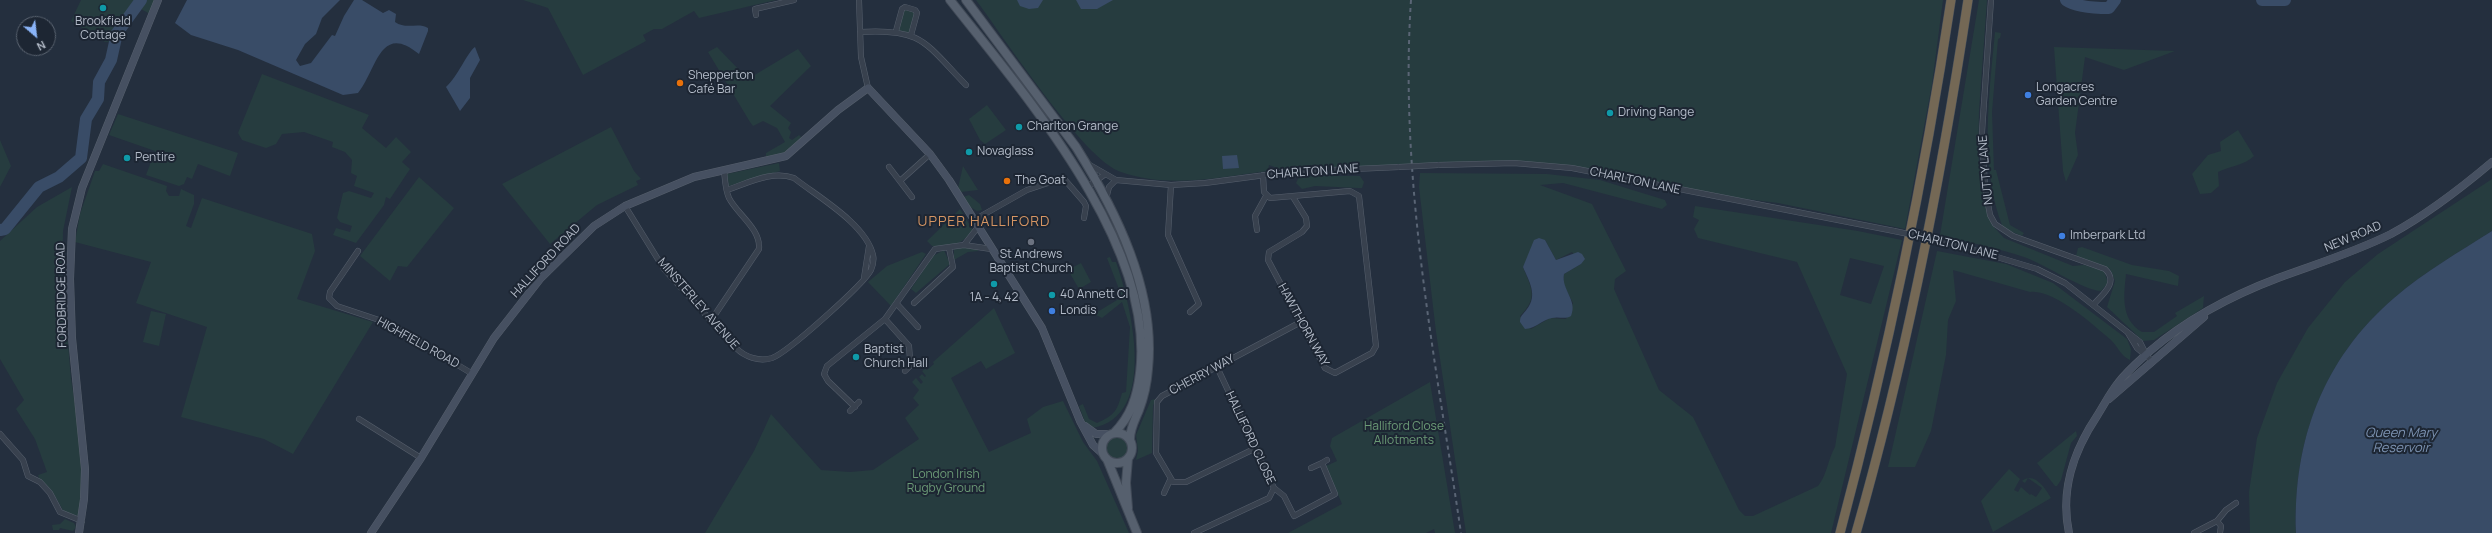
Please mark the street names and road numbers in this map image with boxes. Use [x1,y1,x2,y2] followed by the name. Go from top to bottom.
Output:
[1976,135,1996,205] street label: NUTTY LANE
[1267,162,1359,182] street label: CHARLTON LANE
[1588,164,1682,198] street label: CHARLTON LANE
[2322,219,2384,255] street label: NEW ROAD
[508,221,584,301] street label: HALLIFORD ROAD
[1907,227,1999,263] street label: CHARLTON LANE
[54,242,70,348] street label: FORDBRIDGE ROAD
[654,255,742,353] street label: MINSTERLEY AVENUE
[1274,281,1332,369] street label: HAWTHORN WAY
[374,314,462,372] street label: HIGHFIELD ROAD
[1167,352,1237,398] street label: CHERRY WAY
[1222,389,1278,487] street label: HALLIFORD CLOSE

